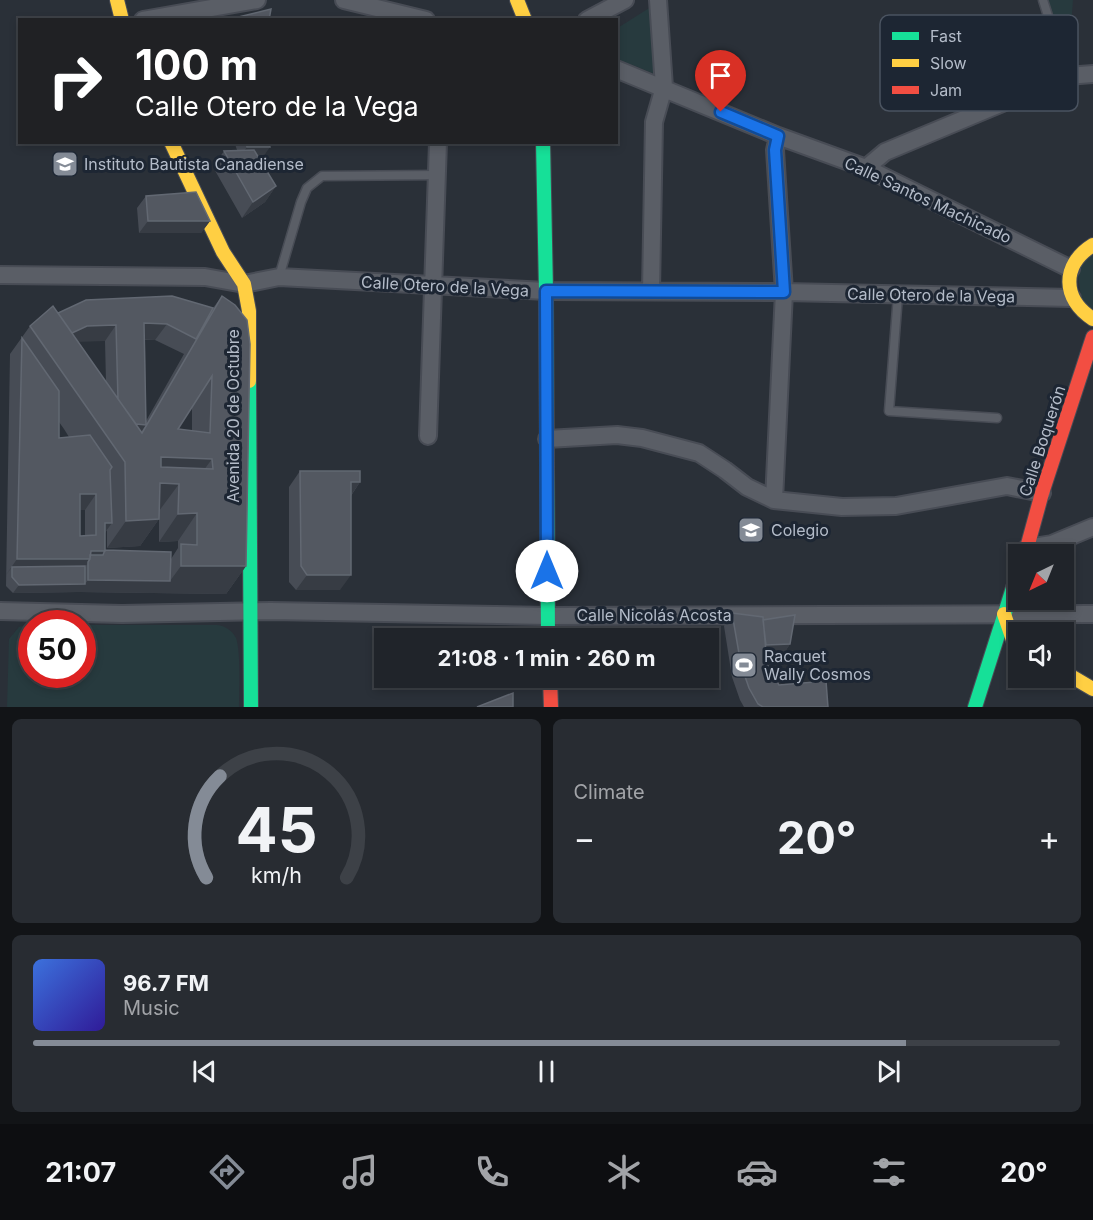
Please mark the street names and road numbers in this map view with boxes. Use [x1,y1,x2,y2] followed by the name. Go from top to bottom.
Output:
[841,152,1015,248] street label: Calle Santos Machicado
[361,272,529,300] street label: Calle Otero de la Vega
[847,284,1015,306] street label: Calle Otero de la Vega
[223,329,243,503] street label: Avenida 20 de Octubre
[1015,383,1069,499] street label: Calle Boquerón
[576,605,732,625] street label: Calle Nicolás Acosta

